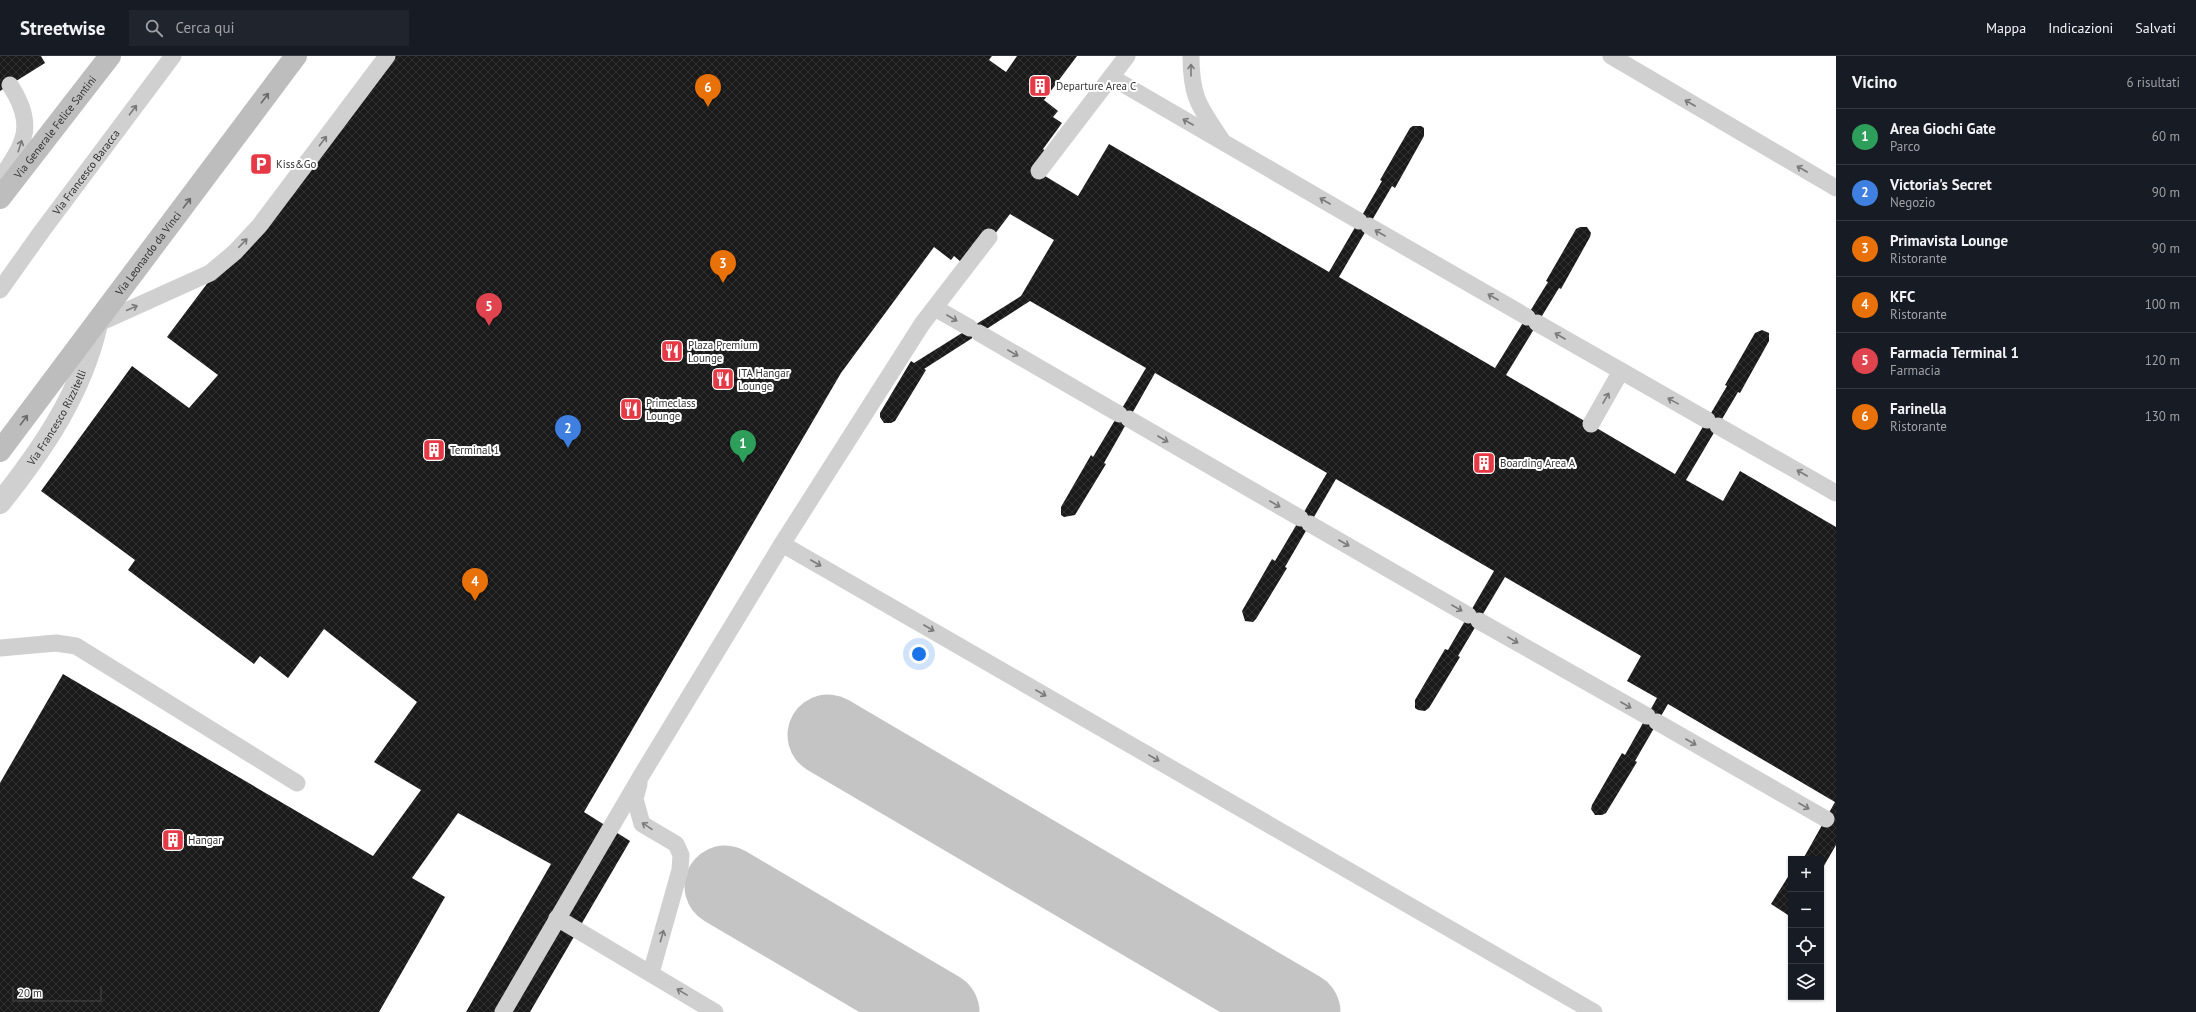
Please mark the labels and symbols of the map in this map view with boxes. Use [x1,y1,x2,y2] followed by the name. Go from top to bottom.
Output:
[1187,64,1195,77] one-way arrow
[10,73,99,182] street label: Via Generale Felice Santini
[1027,73,1053,99] building icon: Departure Area C
[695,74,721,107] pin: 6
[1056,79,1136,93] place label: Departure Area C
[260,93,269,104] one-way arrow
[1684,98,1696,106] one-way arrow
[128,105,137,116] one-way arrow
[1182,117,1194,125] one-way arrow
[49,127,123,218] street label: Via Francesco Baracca
[319,135,328,146] one-way arrow
[17,140,24,153] one-way arrow
[248,151,274,177] parking icon: Kiss&Go
[276,157,317,171] place label: Kiss&Go
[1796,164,1808,172] one-way arrow
[183,197,191,208] one-way arrow
[1319,197,1331,205] one-way arrow
[112,209,184,299] street label: Via Leonardo da Vinci
[1374,228,1386,236] one-way arrow
[239,238,248,248] one-way arrow
[710,250,736,283] pin: 3
[476,293,502,326] pin: 5
[1487,293,1499,301] one-way arrow
[126,304,138,311] one-way arrow
[946,314,958,322] one-way arrow
[1554,332,1566,340] one-way arrow
[659,338,685,364] restaurant icon: Plaza Premium Lounge
[688,338,758,365] place label: Plaza Premium Lounge
[1007,349,1019,357] one-way arrow
[710,366,736,392] restaurant icon: ITA Hangar Lounge
[738,366,790,393] place label: ITA Hangar Lounge
[23,368,89,469] street label: Via Francesco Rizzitelli
[1602,393,1610,404] one-way arrow
[618,396,644,422] restaurant icon: Primeclass Lounge
[646,396,696,423] place label: Primeclass Lounge
[1667,396,1679,404] one-way arrow
[20,415,28,426] one-way arrow
[555,415,581,448] pin: 2
[730,430,756,463] pin: 1
[1157,435,1169,443] one-way arrow
[421,437,447,463] building icon: Terminal 1
[450,443,500,457] place label: Terminal 1
[1471,450,1497,476] building icon: Boarding Area A
[1500,456,1576,470] place label: Boarding Area A
[1796,469,1808,477] one-way arrow
[1269,500,1281,508] one-way arrow
[1338,540,1350,548] one-way arrow
[810,560,822,568] one-way arrow
[462,568,488,601] pin: 4
[1450,605,1462,613] one-way arrow
[923,625,935,633] one-way arrow
[1507,637,1519,645] one-way arrow
[909,644,929,664] your location
[1035,690,1047,698] one-way arrow
[1620,701,1632,709] one-way arrow
[1685,738,1697,746] one-way arrow
[1148,755,1160,763] one-way arrow
[1798,803,1810,810] one-way arrow
[642,822,653,830] one-way arrow
[160,827,186,853] building icon: Hangar
[188,833,222,847] place label: Hangar
[658,930,666,943] one-way arrow
[12,984,102,1003] scale bar
[677,988,688,996] one-way arrow

